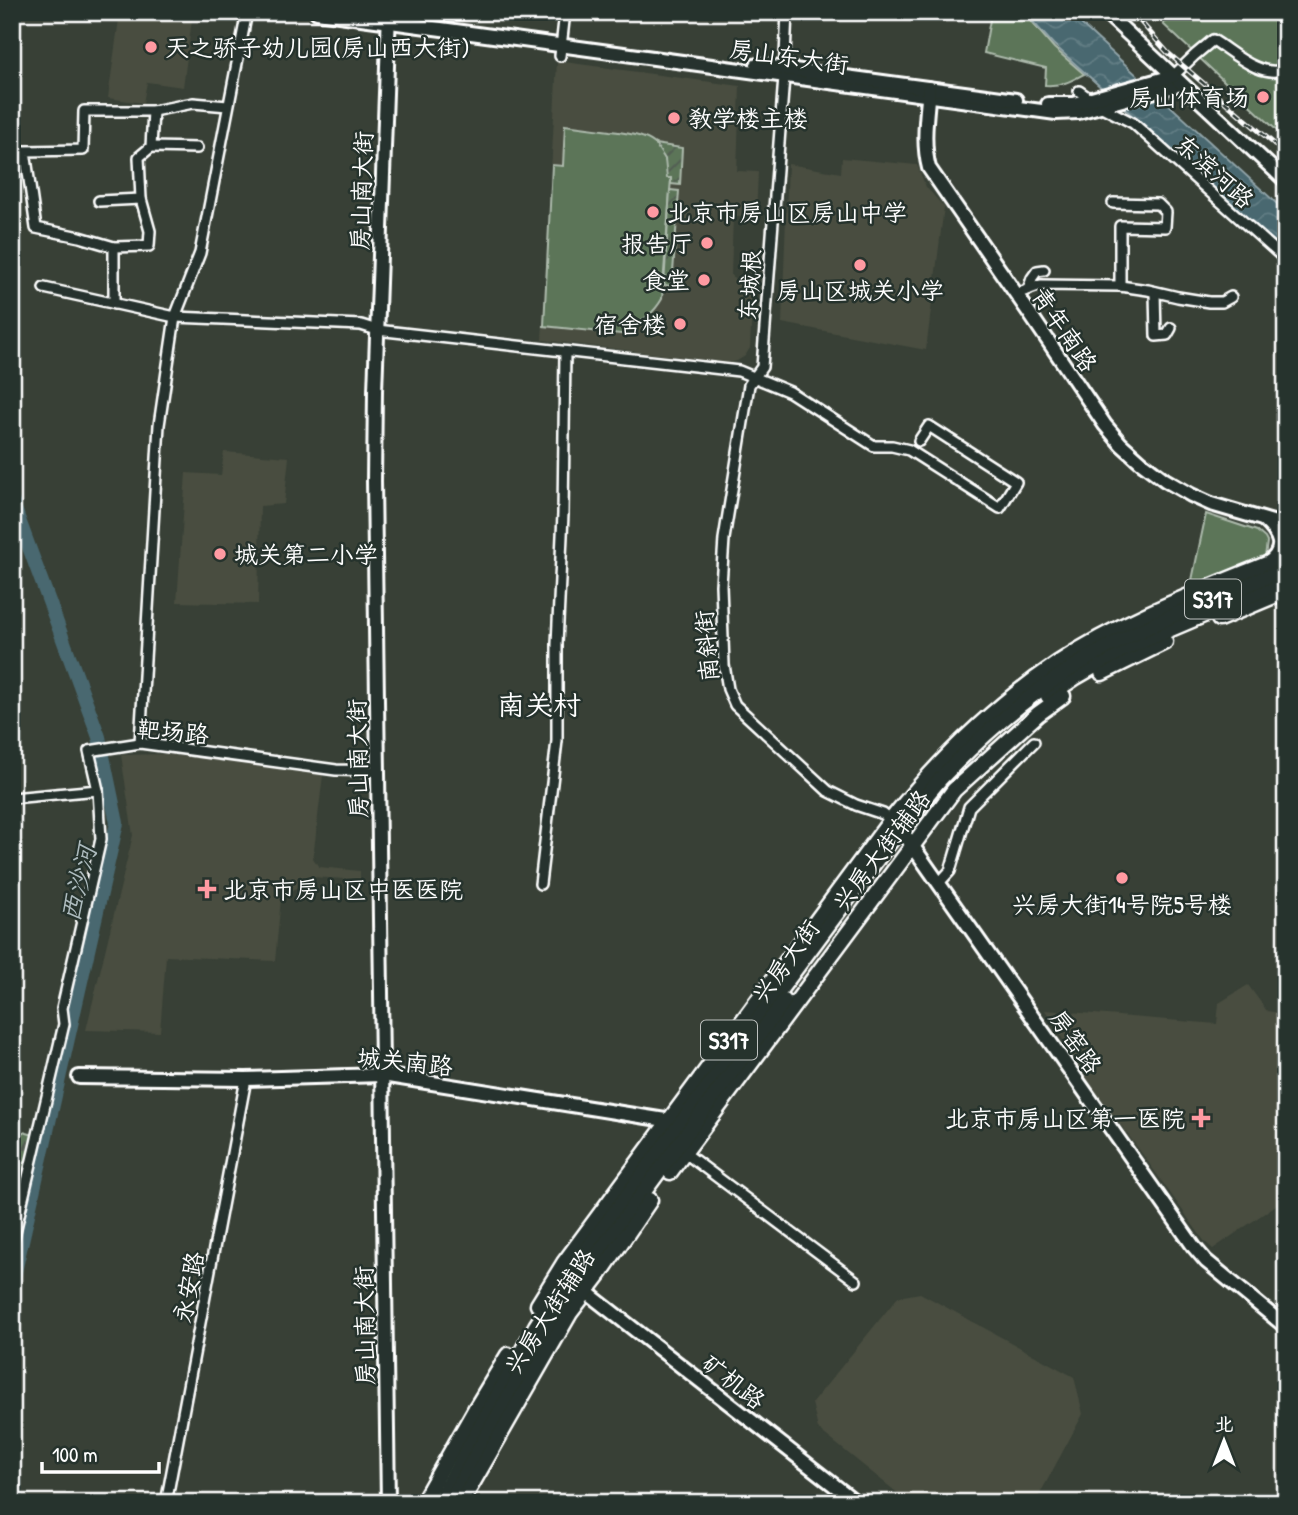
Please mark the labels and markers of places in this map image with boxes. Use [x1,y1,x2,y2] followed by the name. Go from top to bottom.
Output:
[165,31,470,63] place label: 天之骄子幼儿园(房山西大街)
[143,39,159,55] marker: 天之骄子幼儿园(房山西大街)
[1129,81,1249,113] place label: 房山体育场
[1255,89,1271,105] marker: 房山体育场
[688,102,808,134] place label: 教学楼主楼
[666,110,682,126] marker: 教学楼主楼
[667,196,907,228] place label: 北京市房山区房山中学
[645,204,661,220] marker: 北京市房山区房山中学
[621,227,693,259] place label: 报告厅
[699,235,715,251] marker: 报告厅
[852,257,868,273] marker: 房山区城关小学
[642,264,690,296] place label: 食堂
[696,272,712,288] marker: 食堂
[776,274,944,306] place label: 房山区城关小学
[594,308,666,340] place label: 宿舍楼
[672,316,688,332] marker: 宿舍楼
[234,538,378,570] place label: 城关第二小学
[212,546,228,562] marker: 城关第二小学
[1114,870,1130,886] marker: 兴房大街14号院5号楼
[223,873,463,905] place label: 北京市房山区中医医院
[197,879,217,899] marker: 北京市房山区中医医院
[1012,888,1232,920] place label: 兴房大街14号院5号楼
[945,1102,1185,1134] place label: 北京市房山区第一医院
[1191,1108,1211,1128] marker: 北京市房山区第一医院

